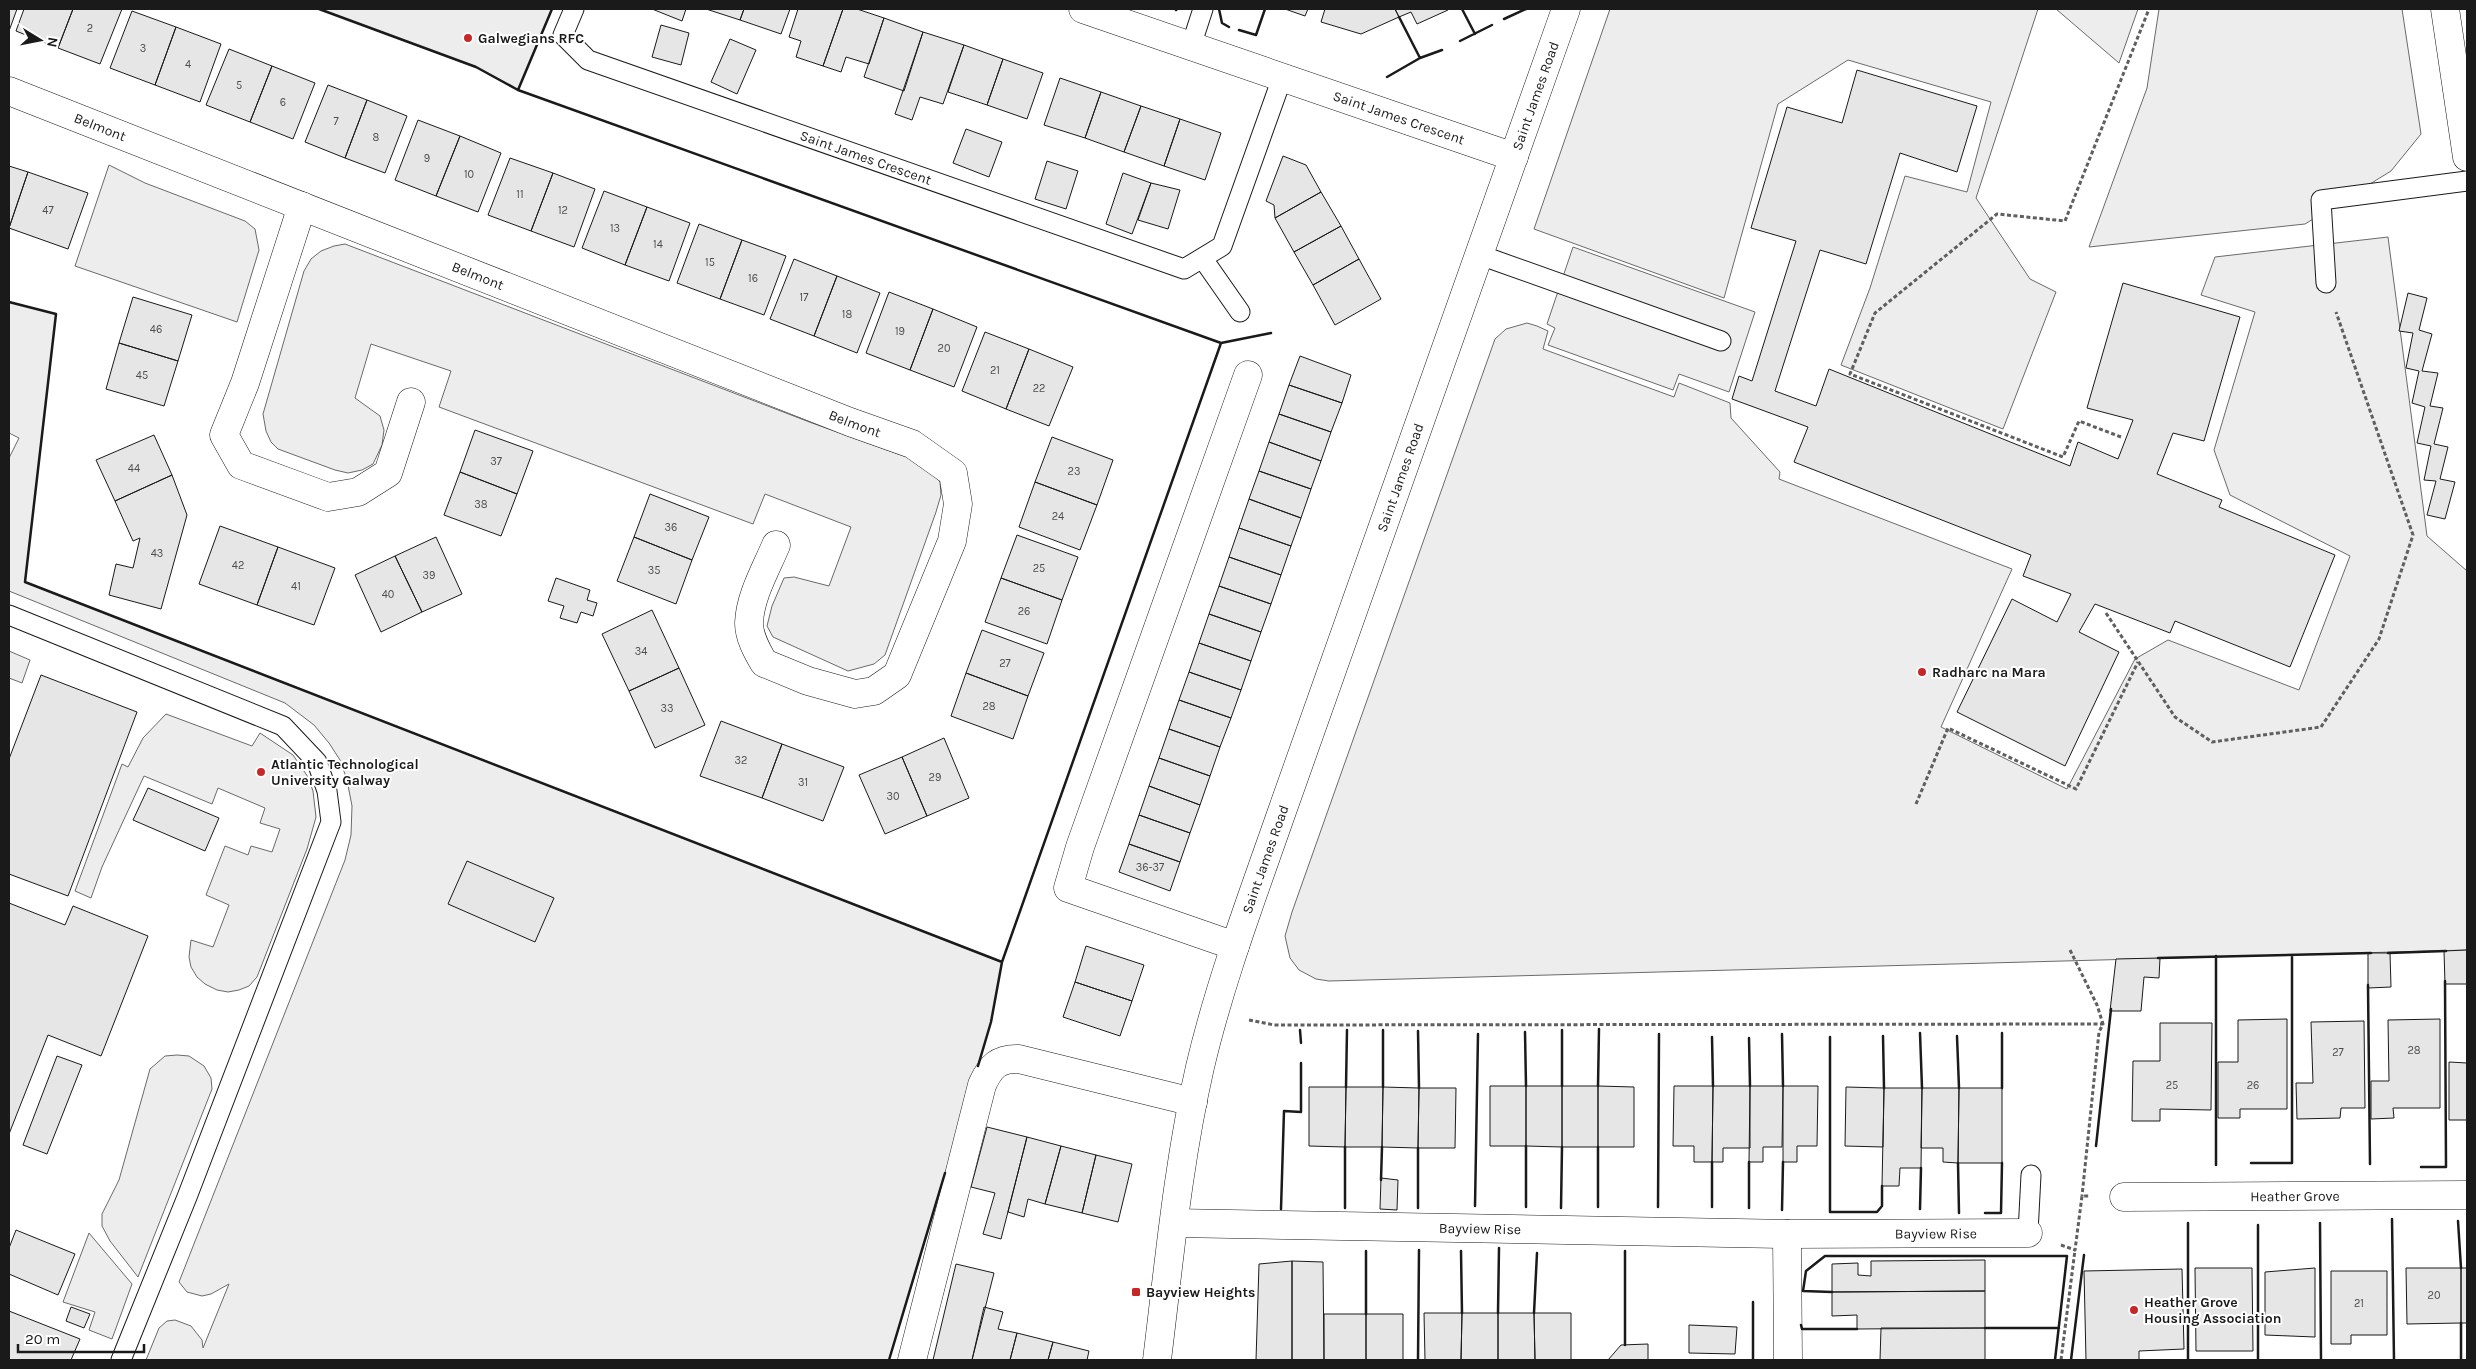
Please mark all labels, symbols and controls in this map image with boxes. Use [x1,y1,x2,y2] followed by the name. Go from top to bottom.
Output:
[15,15,65,65] north arrow
[87,22,93,35] house number: 2
[478,30,584,47] place label: Galwegians RFC
[462,32,474,44] marker: Galwegians RFC
[43,36,62,49] text: N
[1509,39,1563,153] street label: Saint James Road
[140,42,146,55] house number: 3
[185,58,191,71] house number: 4
[236,79,242,92] house number: 5
[1331,87,1467,148] street label: Saint James Crescent
[280,96,286,109] house number: 6
[72,110,128,145] street label: Belmont
[333,115,339,128] house number: 7
[798,127,934,189] street label: Saint James Crescent
[373,131,380,144] house number: 8
[424,152,430,165] house number: 9
[464,168,474,181] house number: 10
[516,188,524,201] house number: 11
[42,204,54,217] house number: 47
[558,204,568,217] house number: 12
[610,222,620,235] house number: 13
[653,238,663,251] house number: 14
[705,256,715,269] house number: 15
[449,258,506,294] street label: Belmont
[748,272,758,285] house number: 16
[800,291,808,304] house number: 17
[842,308,852,321] house number: 18
[150,323,162,336] house number: 46
[895,325,905,338] house number: 19
[938,342,950,355] house number: 20
[990,364,1000,377] house number: 21
[136,369,148,382] house number: 45
[1033,382,1045,395] house number: 22
[826,407,883,441] street label: Belmont
[1374,421,1428,534] street label: Saint James Road
[490,455,502,468] house number: 37
[128,462,140,475] house number: 44
[1068,465,1080,478] house number: 23
[474,498,488,511] house number: 38
[1052,510,1064,523] house number: 24
[665,521,677,534] house number: 36
[151,547,163,560] house number: 43
[232,559,244,572] house number: 42
[1033,562,1045,575] house number: 25
[648,564,660,577] house number: 35
[423,569,435,582] house number: 39
[291,580,301,593] house number: 41
[382,588,394,601] house number: 40
[1018,605,1030,618] house number: 26
[635,645,647,658] house number: 34
[999,657,1011,670] house number: 27
[1932,664,2046,681] place label: Radharc na Mara
[1916,666,1928,678] marker: Radharc na Mara
[982,700,996,713] house number: 28
[661,702,674,715] house number: 33
[735,754,747,767] house number: 32
[271,756,419,789] place label: Atlantic Technological University Galway
[255,766,267,778] marker: Atlantic Technological University Galway
[929,771,941,784] house number: 29
[798,776,808,789] house number: 31
[886,790,900,803] house number: 30
[1239,803,1293,916] street label: Saint James Road
[1136,861,1164,874] house number: 36-37
[2407,1044,2421,1057] house number: 28
[2332,1046,2344,1059] house number: 27
[2166,1079,2178,1092] house number: 25
[2247,1079,2259,1092] house number: 26
[2250,1188,2340,1205] street label: Heather Grove
[1439,1220,1521,1238] street label: Bayview Rise
[1895,1225,1977,1243] street label: Bayview Rise
[1146,1284,1255,1301] place label: Bayview Heights
[1130,1286,1142,1298] marker: Bayview Heights
[2428,1289,2440,1302] house number: 20
[2144,1294,2281,1327] place label: Heather Grove Housing Association
[2354,1297,2364,1310] house number: 21
[2128,1304,2140,1316] marker: Heather Grove Housing Association
[18,1322,144,1354] scale bar
[25,1330,60,1348] text: 20 m

